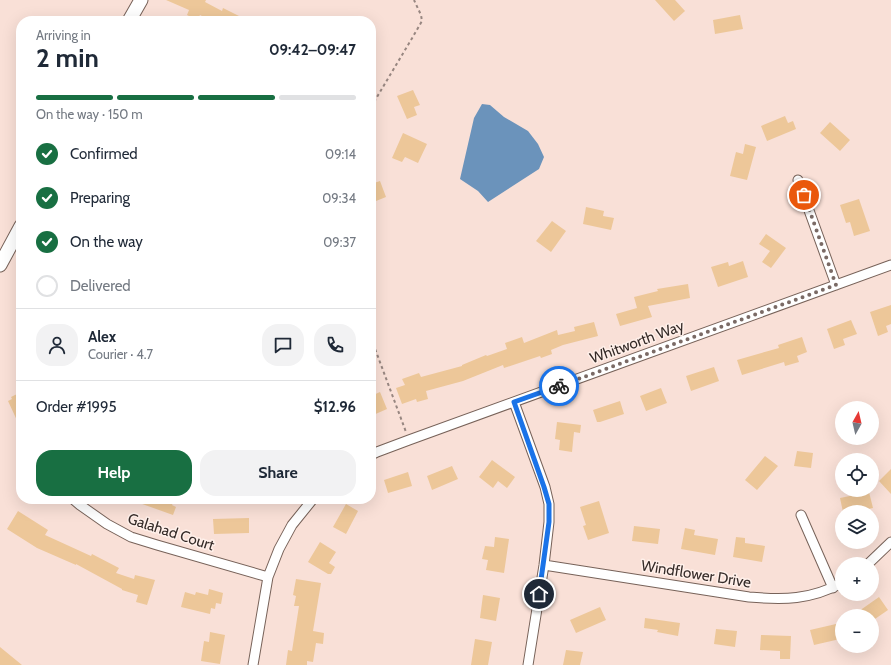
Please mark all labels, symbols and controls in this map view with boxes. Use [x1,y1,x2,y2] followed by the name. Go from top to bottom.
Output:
[36,27,91,43] text: Arriving in
[269,41,356,59] text: 09:42–09:47
[36,42,99,74] text: 2 min
[36,106,143,122] text: On the way · 150 m
[36,143,58,165] icon: check
[70,145,138,163] text: Confirmed
[325,146,356,162] text: 09:14
[787,178,821,212] pin
[793,184,815,206] icon: bag
[36,187,58,209] icon: check
[70,189,130,207] text: Preparing
[322,190,356,206] text: 09:34
[36,231,58,253] icon: check
[70,233,143,251] text: On the way
[323,234,356,250] text: 09:37
[70,277,131,295] text: Delivered
[587,316,687,367] street label: Whitworth Way
[36,324,78,366] button: person
[262,324,304,366] button: chat
[314,324,356,366] button: phone
[88,328,116,346] text: Alex
[88,346,153,362] text: Courier · 4.7
[539,366,579,406] courier
[548,375,570,397] icon: bike
[36,398,117,416] text: Order #1995
[314,398,356,416] text: $12.96
[835,401,879,445] north arrow
[835,401,879,653] map controls
[36,450,192,496] button: Help
[200,450,356,496] button: Share
[835,453,879,497] button: locate
[835,505,879,549] button: layers
[125,510,217,554] street label: Galahad Court
[640,556,752,592] street label: Windflower Drive
[835,557,879,601] button: +
[522,577,556,611] pin
[528,583,550,605] icon: home
[835,609,879,653] button: −

